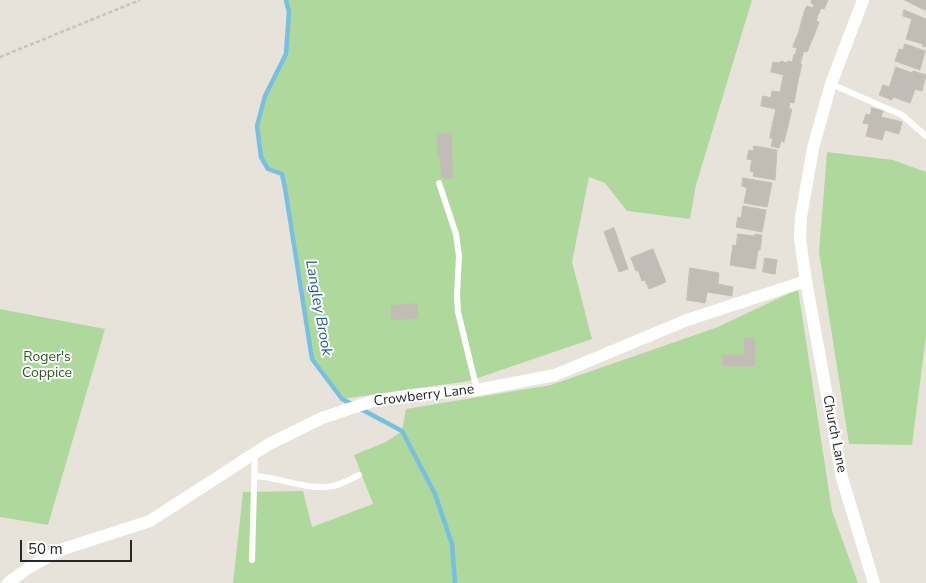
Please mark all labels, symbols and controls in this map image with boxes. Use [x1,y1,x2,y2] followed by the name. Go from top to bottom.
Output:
[301,259,335,357] water label: Langley Brook
[22,350,72,382] park label: Roger's Coppice
[373,382,475,410] street label: Crowberry Lane
[818,394,850,474] street label: Church Lane
[22,530,135,562] scale bar
[28,539,63,559] text: 50 m

